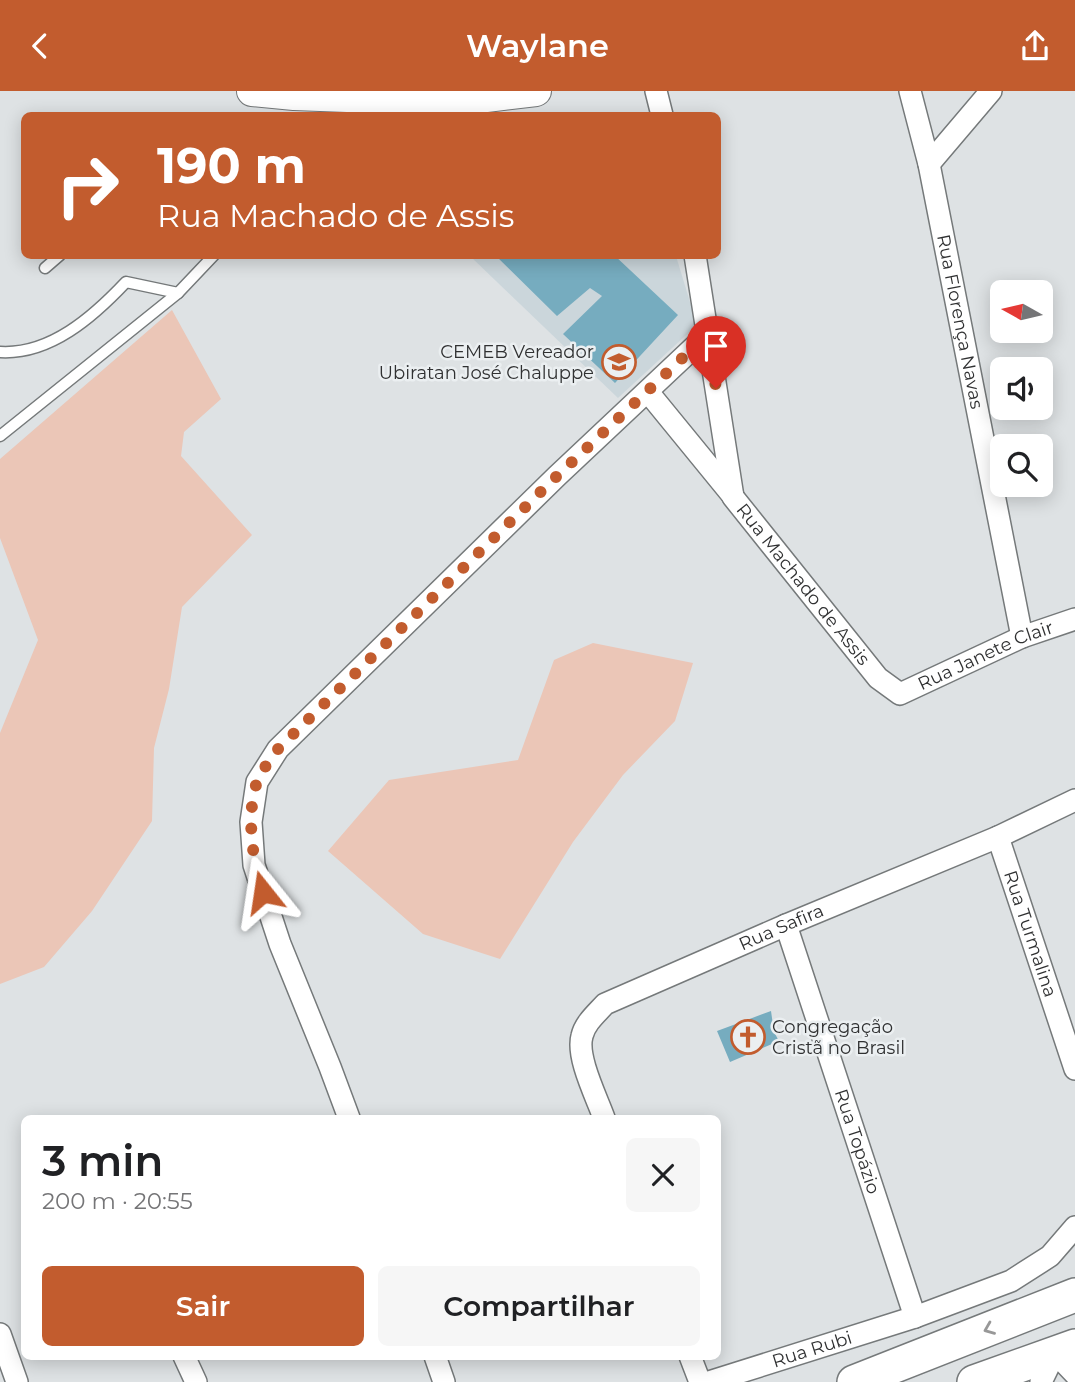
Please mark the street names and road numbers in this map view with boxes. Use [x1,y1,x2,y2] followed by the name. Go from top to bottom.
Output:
[932,232,988,411] street label: Rua Florença Navas
[732,499,875,670] street label: Rua Machado de Assis
[914,616,1056,695] street label: Rua Janete Clair
[999,868,1061,1000] street label: Rua Turmalina
[735,900,827,955] street label: Rua Safira
[830,1086,885,1197] street label: Rua Topázio
[769,1327,855,1372] street label: Rua Rubi

